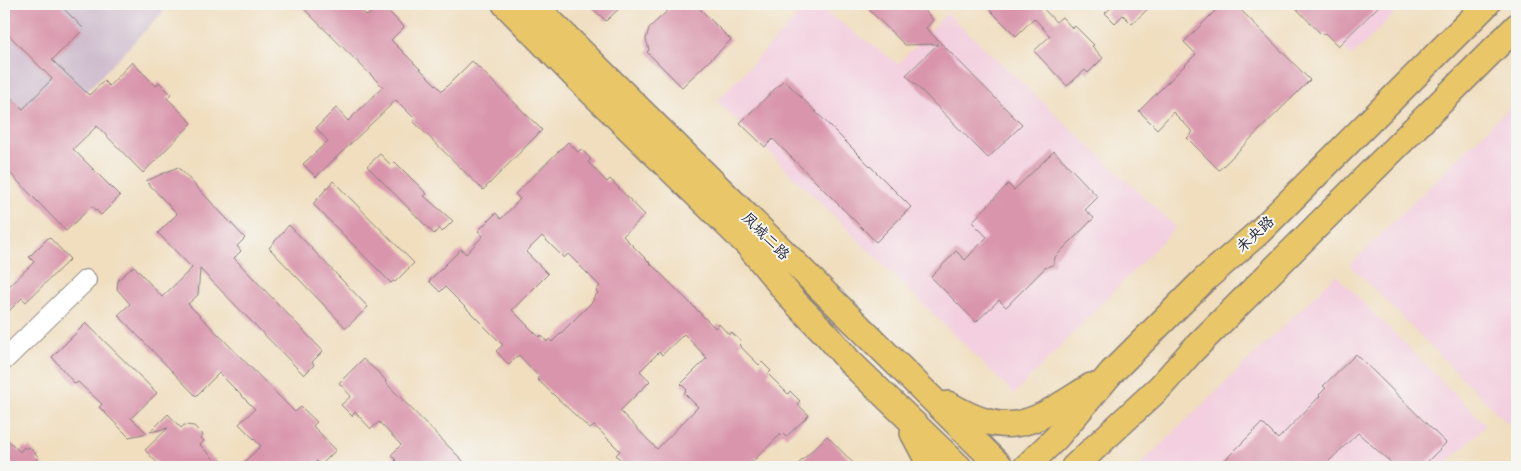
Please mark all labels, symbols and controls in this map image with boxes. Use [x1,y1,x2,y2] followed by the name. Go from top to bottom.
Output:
[738,208,794,264] street label: 凤城二路
[1232,212,1278,257] street label: 未央路

